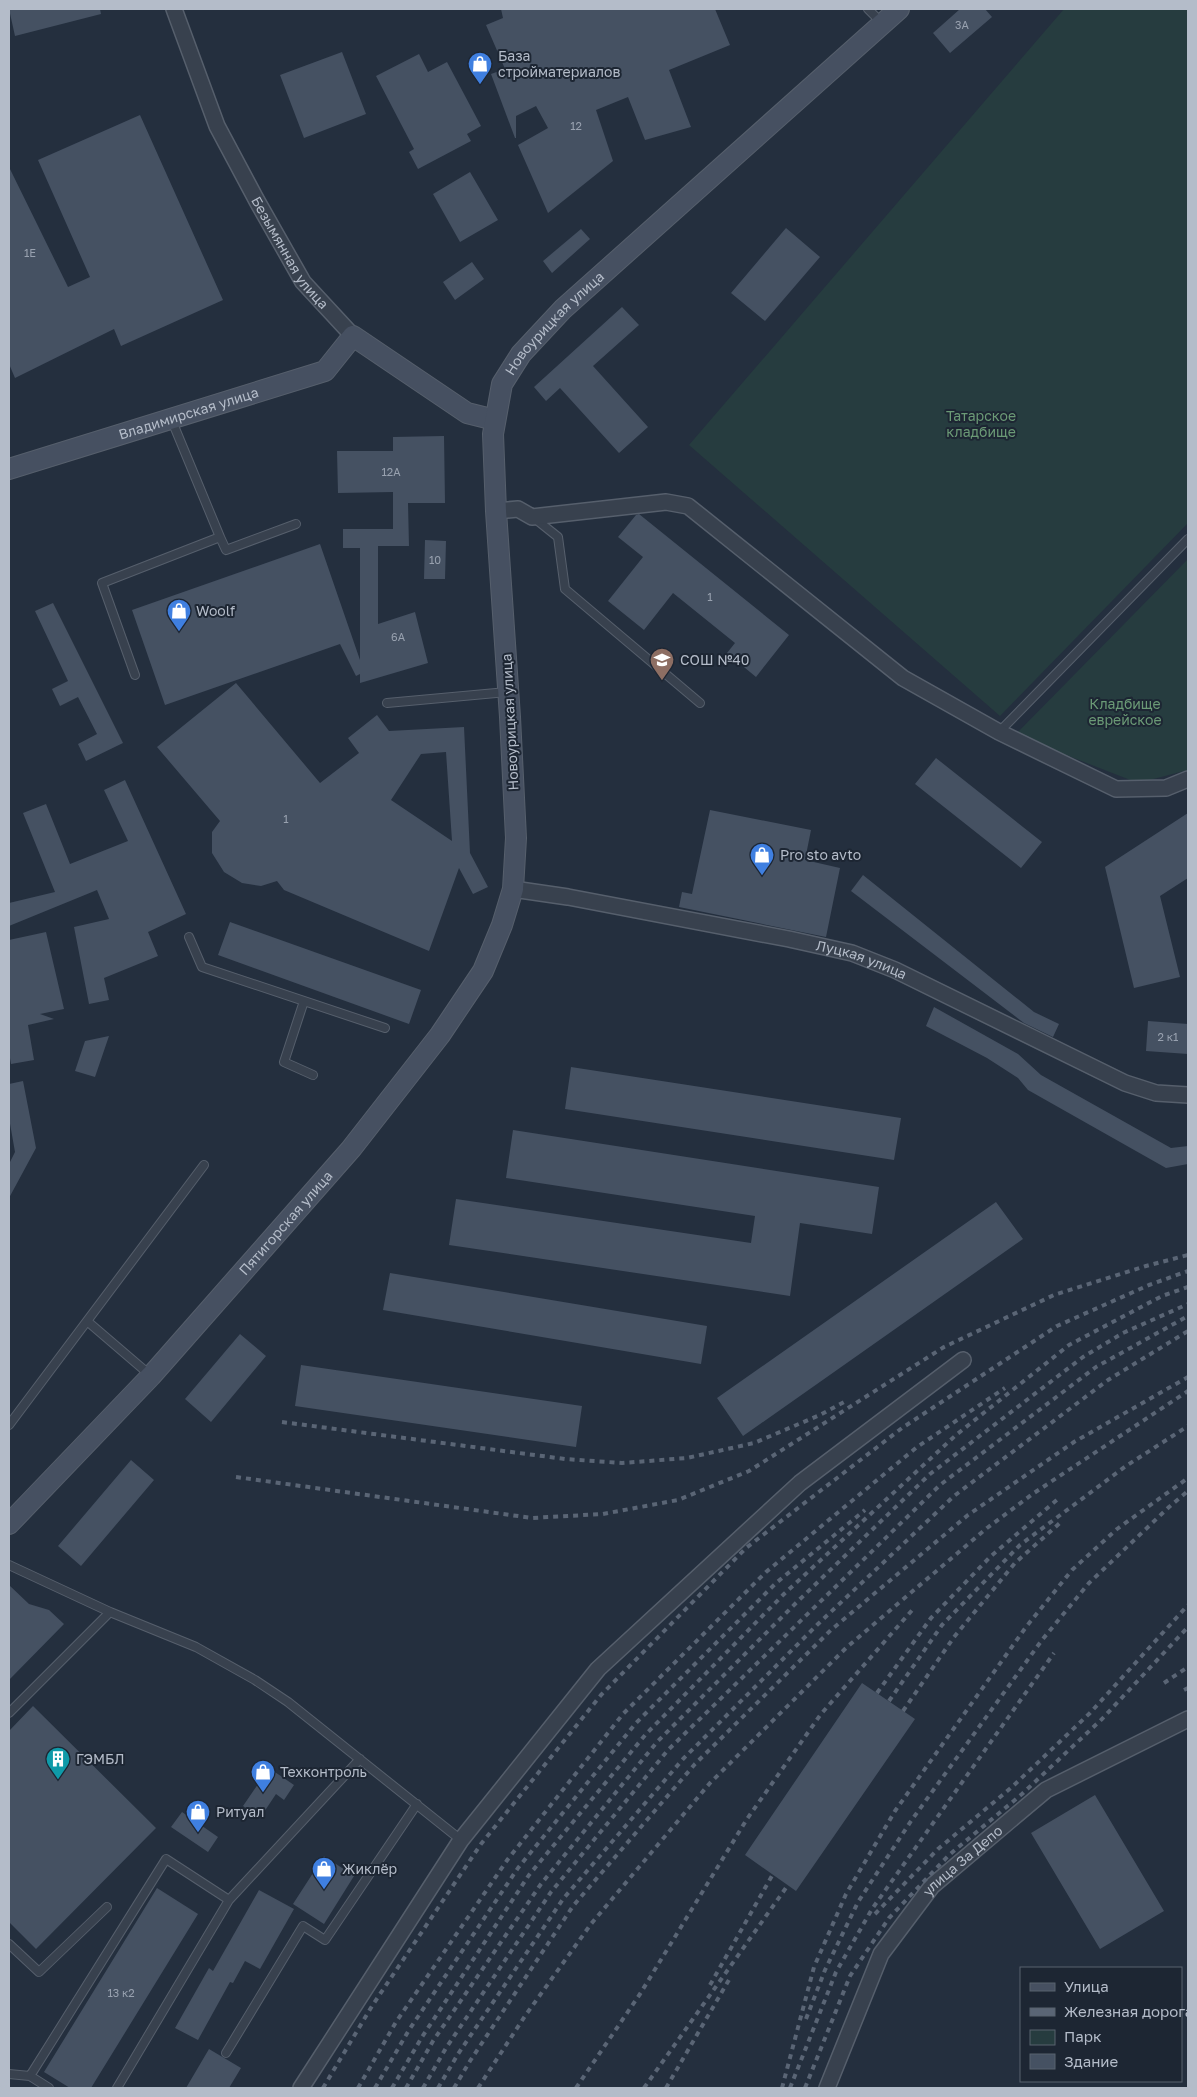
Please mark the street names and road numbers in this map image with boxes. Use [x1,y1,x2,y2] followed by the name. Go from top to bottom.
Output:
[248,193,332,312] street label: Безымянная улица
[501,268,607,378] street label: Новоурицкая улица
[116,383,261,443] street label: Владимирская улица
[497,653,522,791] street label: Новоурицкая улица
[815,936,910,983] street label: Луцкая улица
[235,1167,336,1278] street label: Пятигорская улица
[919,1821,1006,1899] street label: улица За Депо

